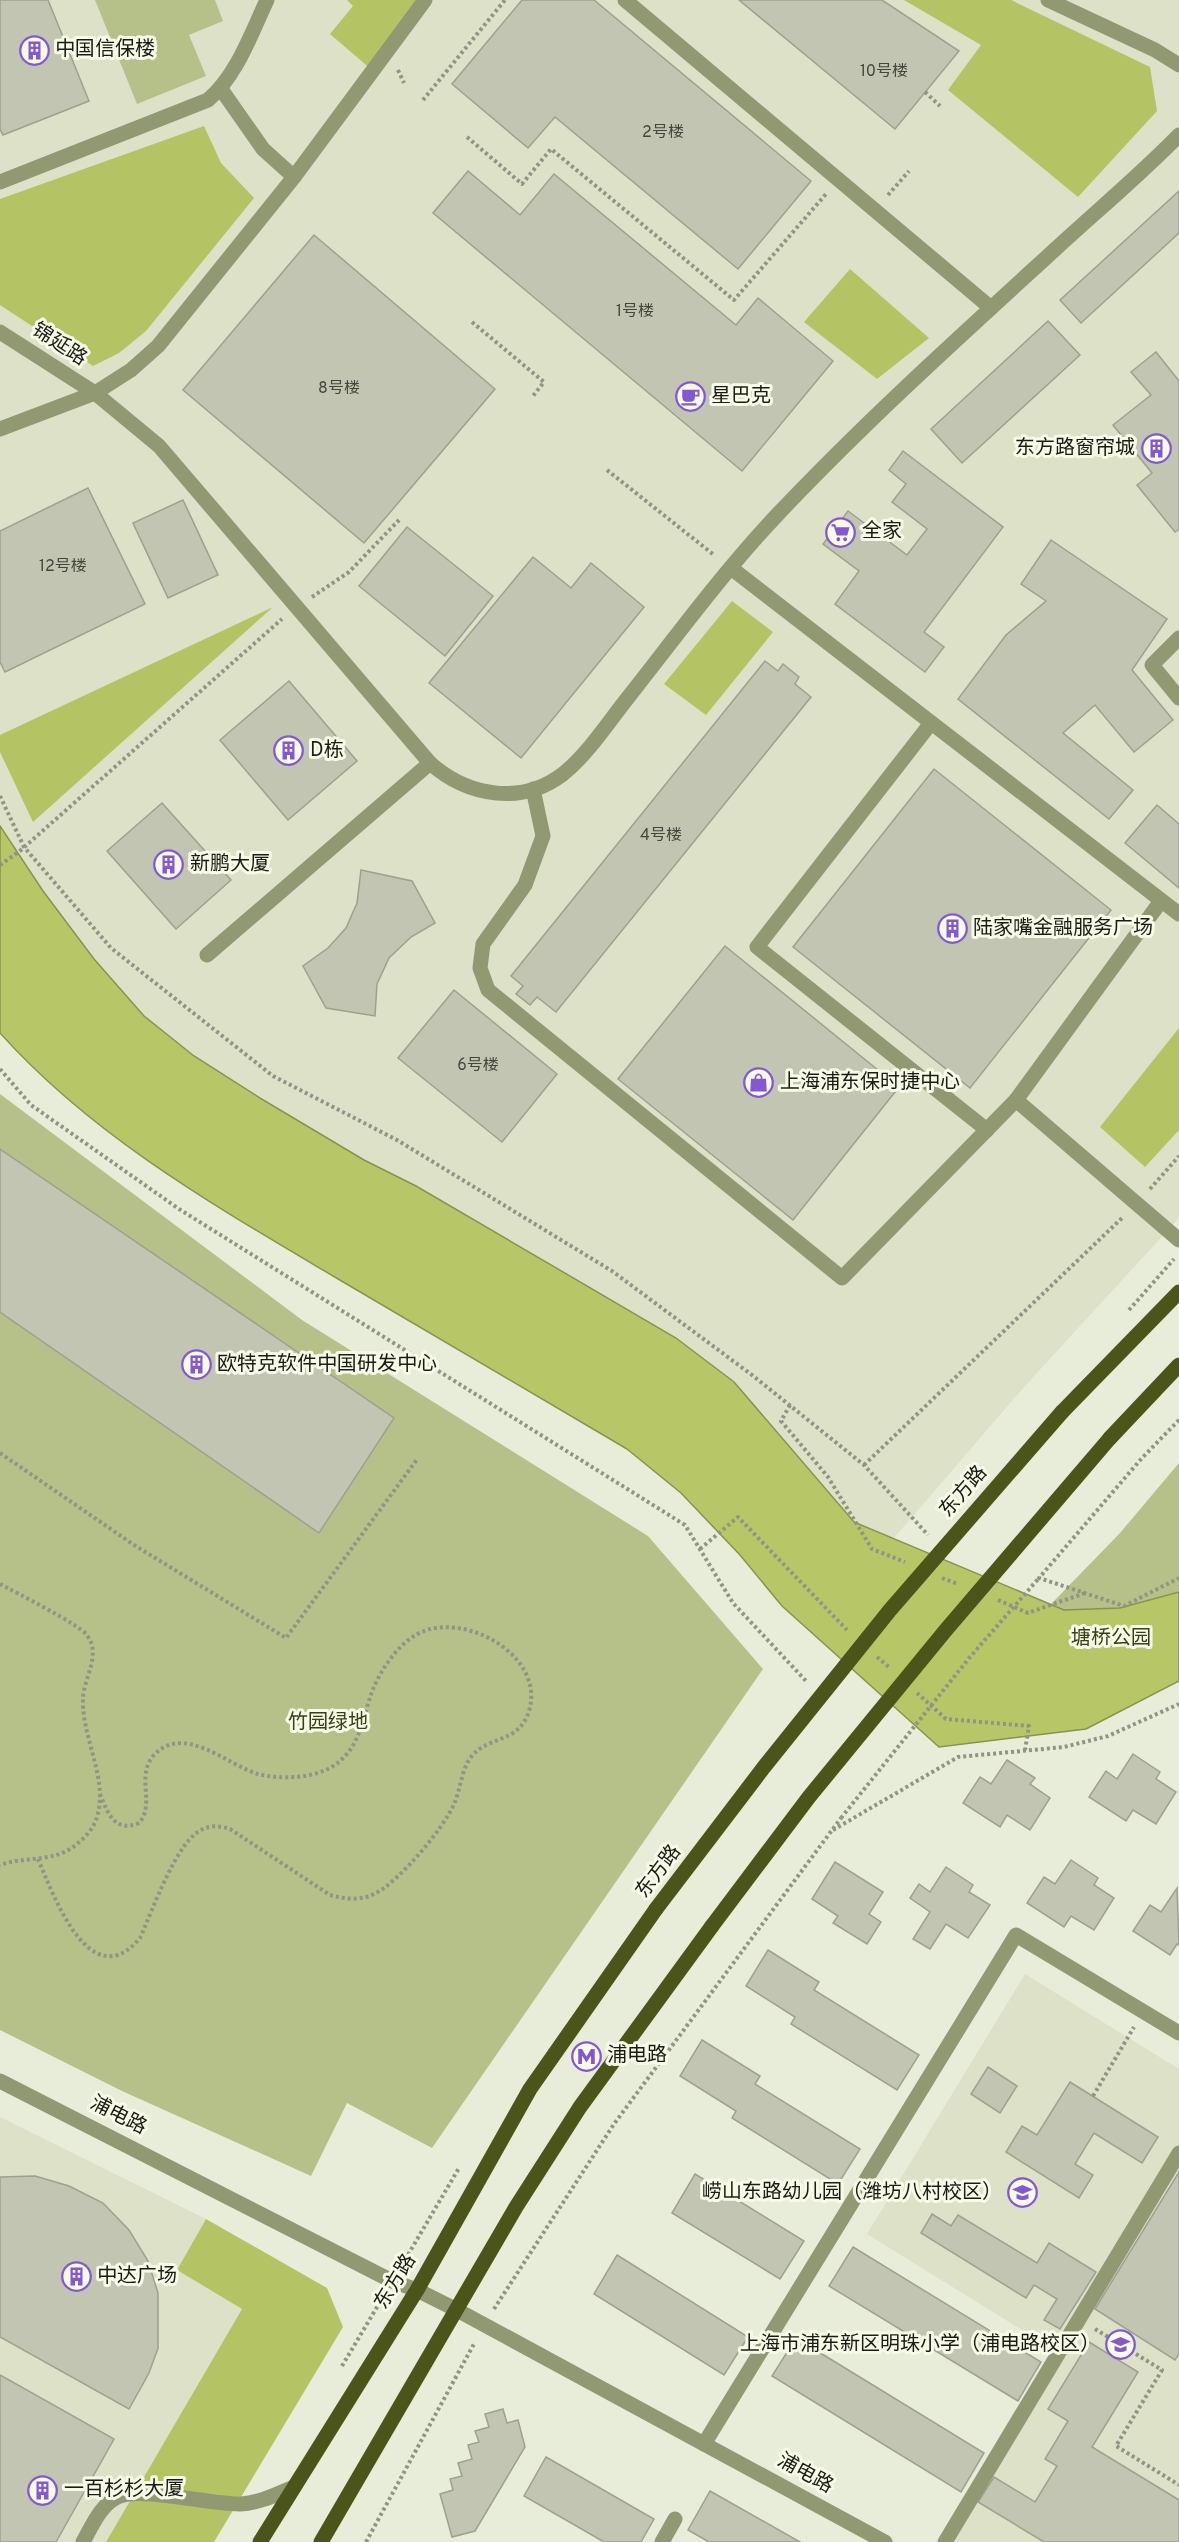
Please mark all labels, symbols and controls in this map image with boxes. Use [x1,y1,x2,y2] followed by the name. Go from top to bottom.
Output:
[18,34,50,66] building icon: 中国信保楼
[55,37,155,63] place label: 中国信保楼
[860,62,908,82] house number: 10号楼
[642,123,684,143] house number: 2号楼
[616,302,654,322] house number: 1号楼
[27,318,91,372] street label: 锦延路
[318,379,360,399] house number: 8号楼
[674,381,706,413] cafe icon: 星巴克
[711,384,771,410] place label: 星巴克
[1140,433,1172,465] building icon: 东方路窗帘城
[1015,436,1135,462] place label: 东方路窗帘城
[825,516,857,548] supermarket icon: 全家
[862,519,902,545] place label: 全家
[39,557,87,577] house number: 12号楼
[273,735,305,767] building icon: D栋
[310,738,344,764] place label: D栋
[640,826,682,846] house number: 4号楼
[153,849,185,881] building icon: 新鹏大厦
[190,852,270,878] place label: 新鹏大厦
[936,913,968,945] building icon: 陆家嘴金融服务广场
[973,916,1153,942] place label: 陆家嘴金融服务广场
[457,1056,499,1076] house number: 6号楼
[743,1067,775,1099] shop icon: 上海浦东保时捷中心
[780,1070,960,1096] place label: 上海浦东保时捷中心
[180,1349,212,1381] building icon: 欧特克软件中国研发中心
[217,1352,437,1378] place label: 欧特克软件中国研发中心
[935,1461,993,1523] street label: 东方路
[1071,1626,1151,1652] park label: 塘桥公园
[288,1710,368,1736] park label: 竹园绿地
[631,1840,687,1904] street label: 东方路
[570,2040,602,2072] metro station icon: 浦电路
[607,2043,667,2069] place label: 浦电路
[85,2091,151,2141] street label: 浦电路
[1007,2177,1039,2209] school or university icon: 崂山东路幼儿园（潍坊八村校区）
[702,2180,1002,2206] place label: 崂山东路幼儿园（潍坊八村校区）
[369,2250,423,2314] street label: 东方路
[60,2261,92,2293] building icon: 中达广场
[97,2264,177,2290] place label: 中达广场
[1105,2329,1137,2361] school or university icon: 上海市浦东新区明珠小学（浦电路校区）
[740,2332,1100,2358] place label: 上海市浦东新区明珠小学（浦电路校区）
[772,2448,838,2500] street label: 浦电路
[27,2474,59,2506] building icon: 一百杉杉大厦
[64,2477,184,2503] place label: 一百杉杉大厦

